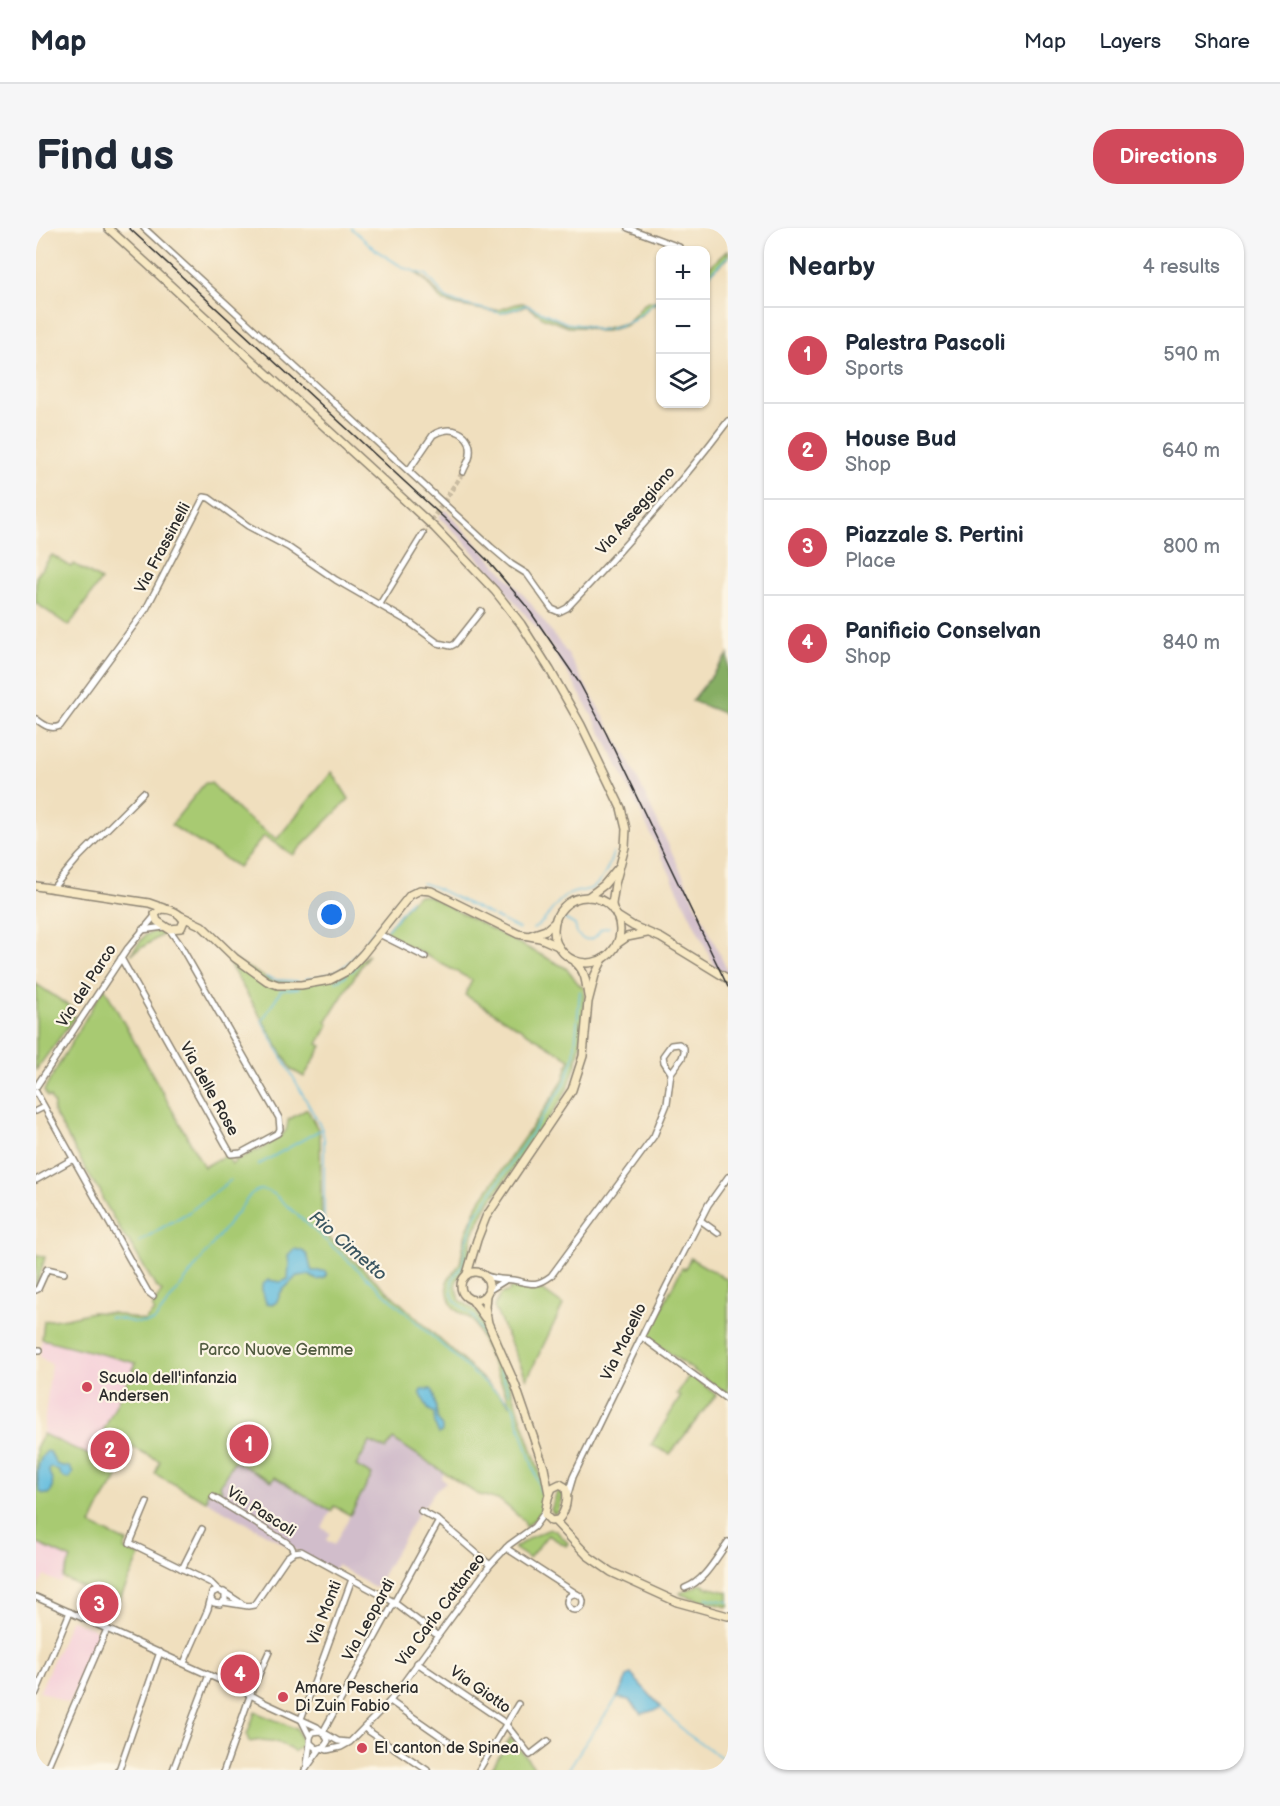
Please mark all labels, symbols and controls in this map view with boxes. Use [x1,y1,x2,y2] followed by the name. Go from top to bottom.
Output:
[30,25,86,58] text: Map
[1024,29,1066,54] text: Map
[1099,29,1161,54] text: Layers
[1194,29,1250,54] text: Share
[1093,129,1244,184] button: Directions
[36,131,174,182] text: Find us
[656,246,710,408] map controls
[656,246,710,300] button: +
[788,252,875,283] text: Nearby
[1142,255,1220,279] text: 4 results
[656,300,710,354] button: −
[845,330,1005,357] text: Palestra Pascoli
[803,343,812,367] text: 1
[1163,343,1220,367] text: 590 m
[656,354,710,408] button: layers
[845,357,903,381] text: Sports
[845,426,956,453] text: House Bud
[802,439,813,463] text: 2
[1162,439,1220,463] text: 640 m
[845,453,891,477] text: Shop
[592,463,680,559] street label: Via Asseggiano
[131,499,195,597] street label: Via Frassinelli
[845,522,1024,549] text: Piazzale S. Pertini
[802,535,813,559] text: 3
[1163,535,1220,559] text: 800 m
[845,549,896,573] text: Place
[845,618,1041,645] text: Panificio Conselvan
[802,631,813,655] text: 4
[1162,631,1220,655] text: 840 m
[845,645,891,669] text: Shop
[317,900,346,929] your location
[53,941,121,1031] street label: Via del Parco
[175,1039,243,1140] street label: Via delle Rose
[305,1207,391,1285] water label: Rio Cimetto
[597,1300,651,1384] street label: Via Macello
[199,1341,354,1360] park label: Parco Nuove Gemme
[99,1369,237,1406] place label: Scuola dell'infanzia Andersen
[80,1380,94,1394] marker: Scuola dell'infanzia Andersen
[230,1422,268,1466] pin: 1
[90,1428,130,1472] pin: 2
[223,1483,299,1541] street label: Via Pascoli
[392,1550,490,1670] street label: Via Carlo Cattaneo
[339,1576,399,1664] street label: Via Leopardi
[304,1578,346,1648] street label: Via Monti
[80,1582,118,1626] pin: 3
[220,1652,260,1696] pin: 4
[446,1662,514,1718] street label: Via Giotto
[295,1679,419,1716] place label: Amare Pescheria Di Zuin Fabio
[276,1690,290,1704] marker: Amare Pescheria Di Zuin Fabio
[374,1739,519,1758] place label: El canton de Spinea
[355,1741,369,1755] marker: El canton de Spinea

